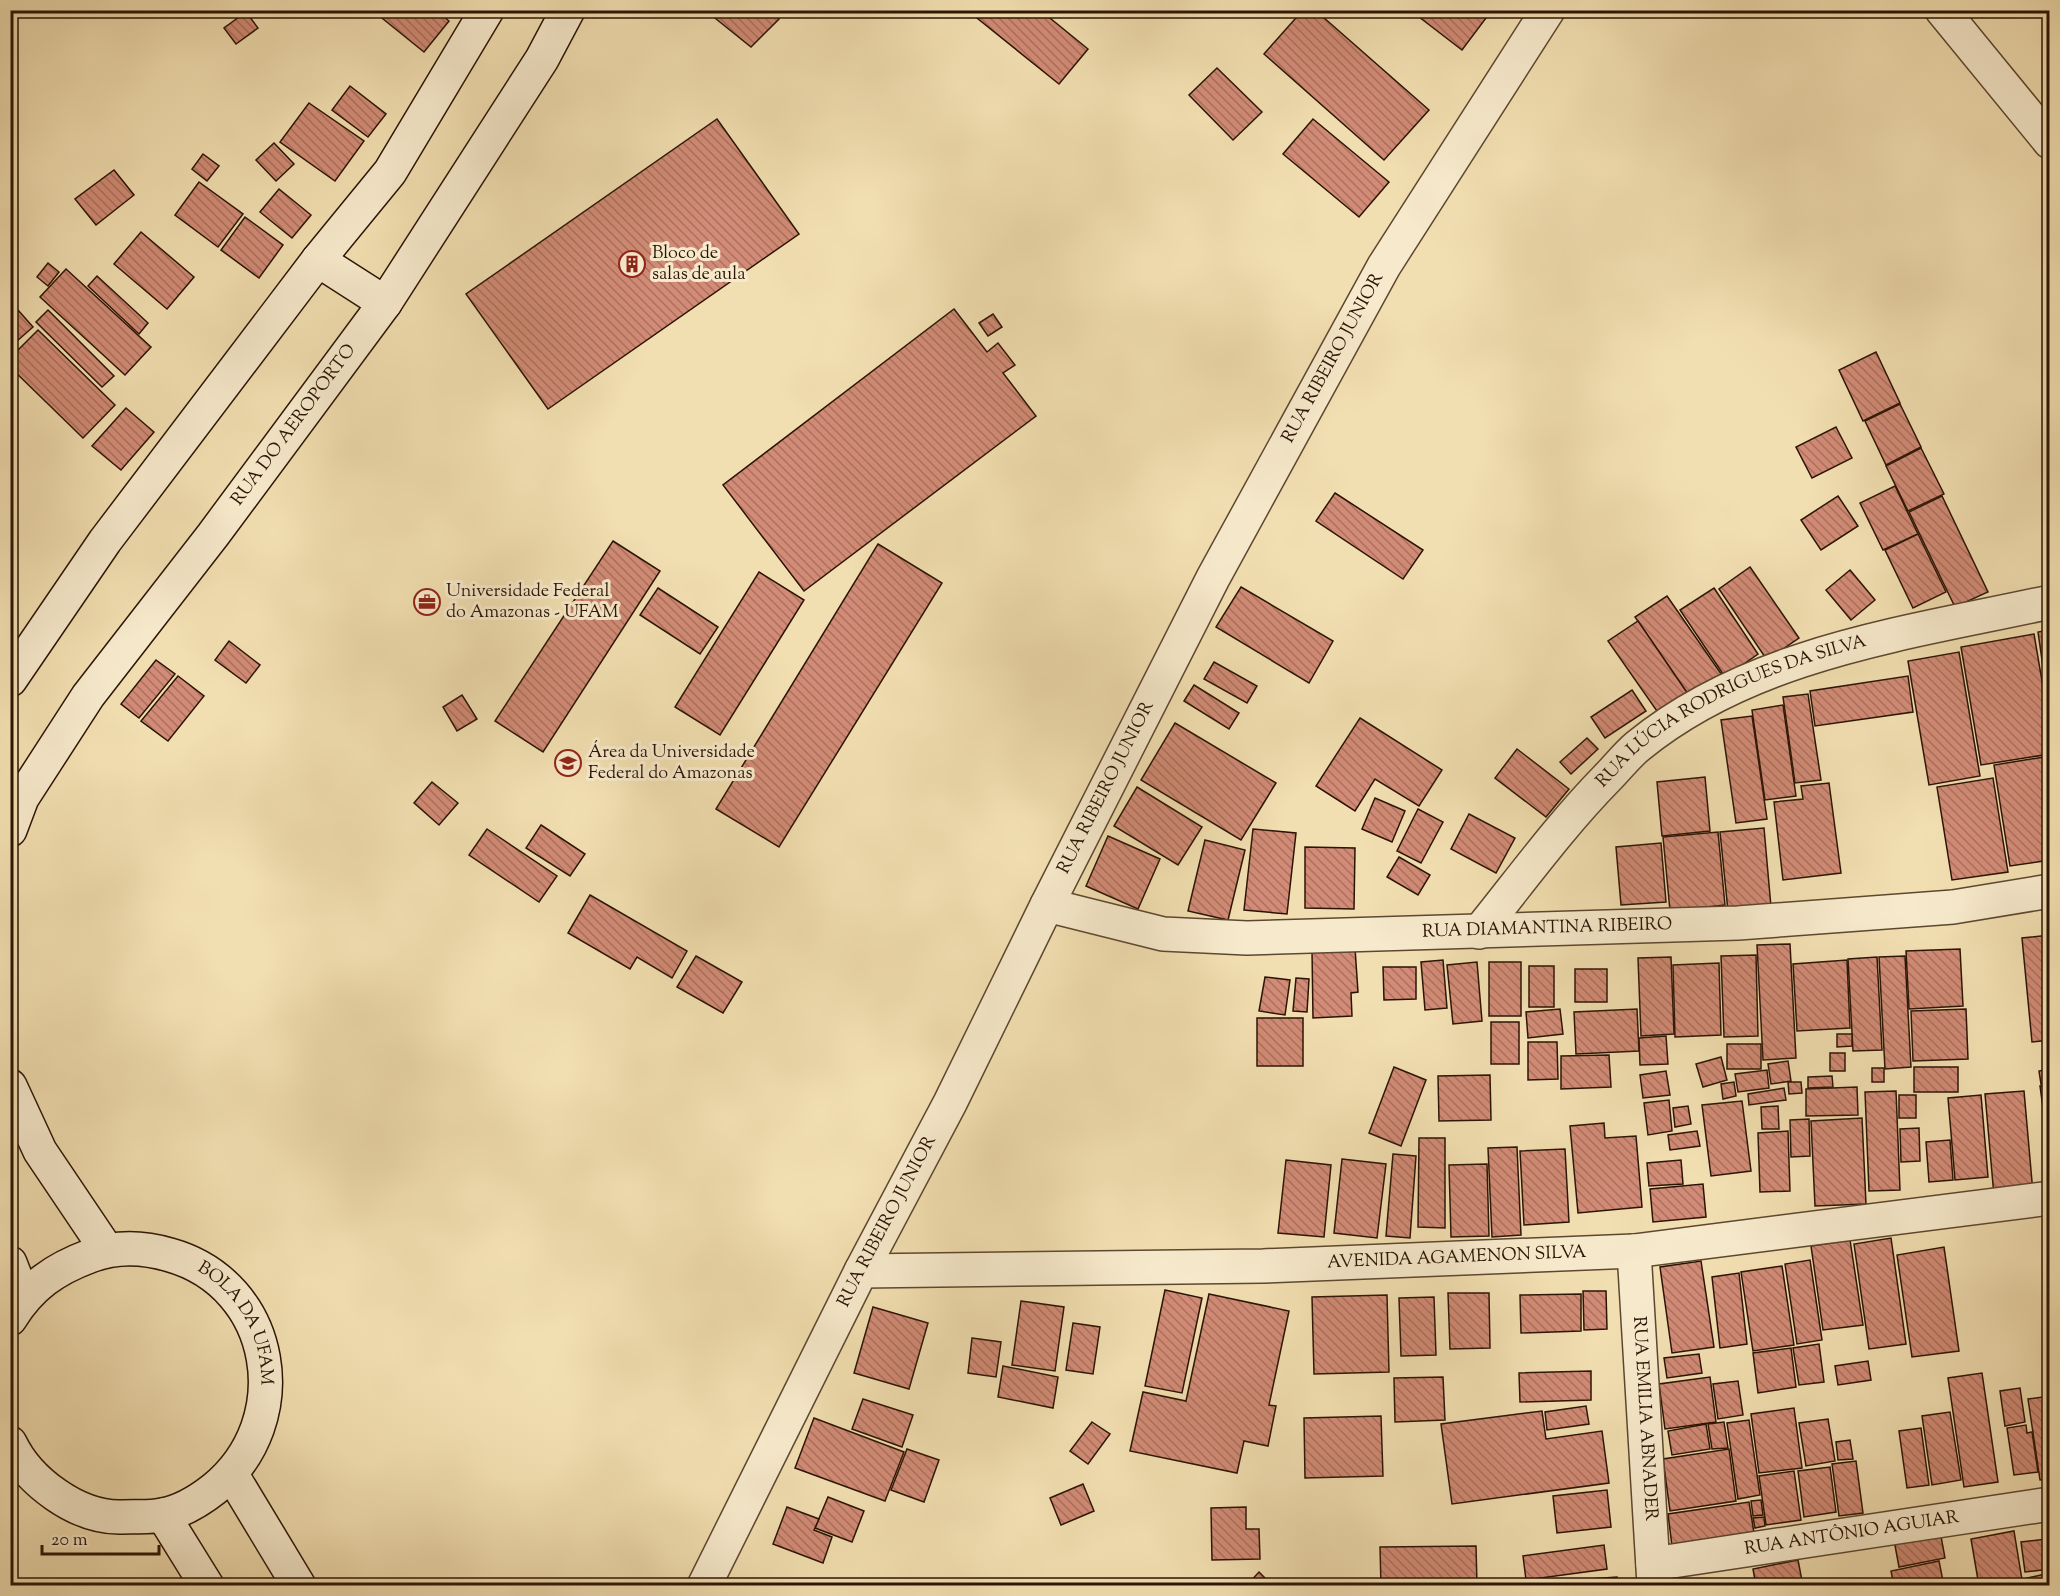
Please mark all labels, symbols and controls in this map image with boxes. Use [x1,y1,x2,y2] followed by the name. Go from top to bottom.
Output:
[652,241,746,288] place label: Bloco de salas de aula
[617,249,647,279] building icon: Bloco de salas de aula
[1276,268,1391,448] street label: RUA RIBEIRO JUNIOR
[226,339,363,512] street label: RUA DO AEROPORTO
[446,579,619,626] place label: Universidade Federal do Amazonas - UFAM
[412,587,442,617] office icon: Universidade Federal do Amazonas - UFAM
[1591,629,1870,794] street label: RUA LÚCIA RODRIGUES DA SILVA
[1052,697,1161,879] street label: RUA RIBEIRO JUNIOR
[588,740,755,787] place label: Área da Universidade Federal do Amazonas
[553,748,583,778] school or university icon: Área da Universidade Federal do Amazonas
[1422,912,1673,946] street label: RUA DIAMANTINA RIBEIRO
[832,1131,943,1312] street label: RUA RIBEIRO JUNIOR
[1327,1240,1587,1276] street label: AVENIDA AGAMENON SILVA
[192,1256,279,1386] street label: BOLA DA UFAM
[1625,1316,1663,1522] street label: RUA EMILIA ABNADER
[1743,1505,1961,1563] street label: RUA ANTÔNIO AGUIAR
[42,1518,159,1556] scale bar
[51,1528,88,1554] text: 20 m

